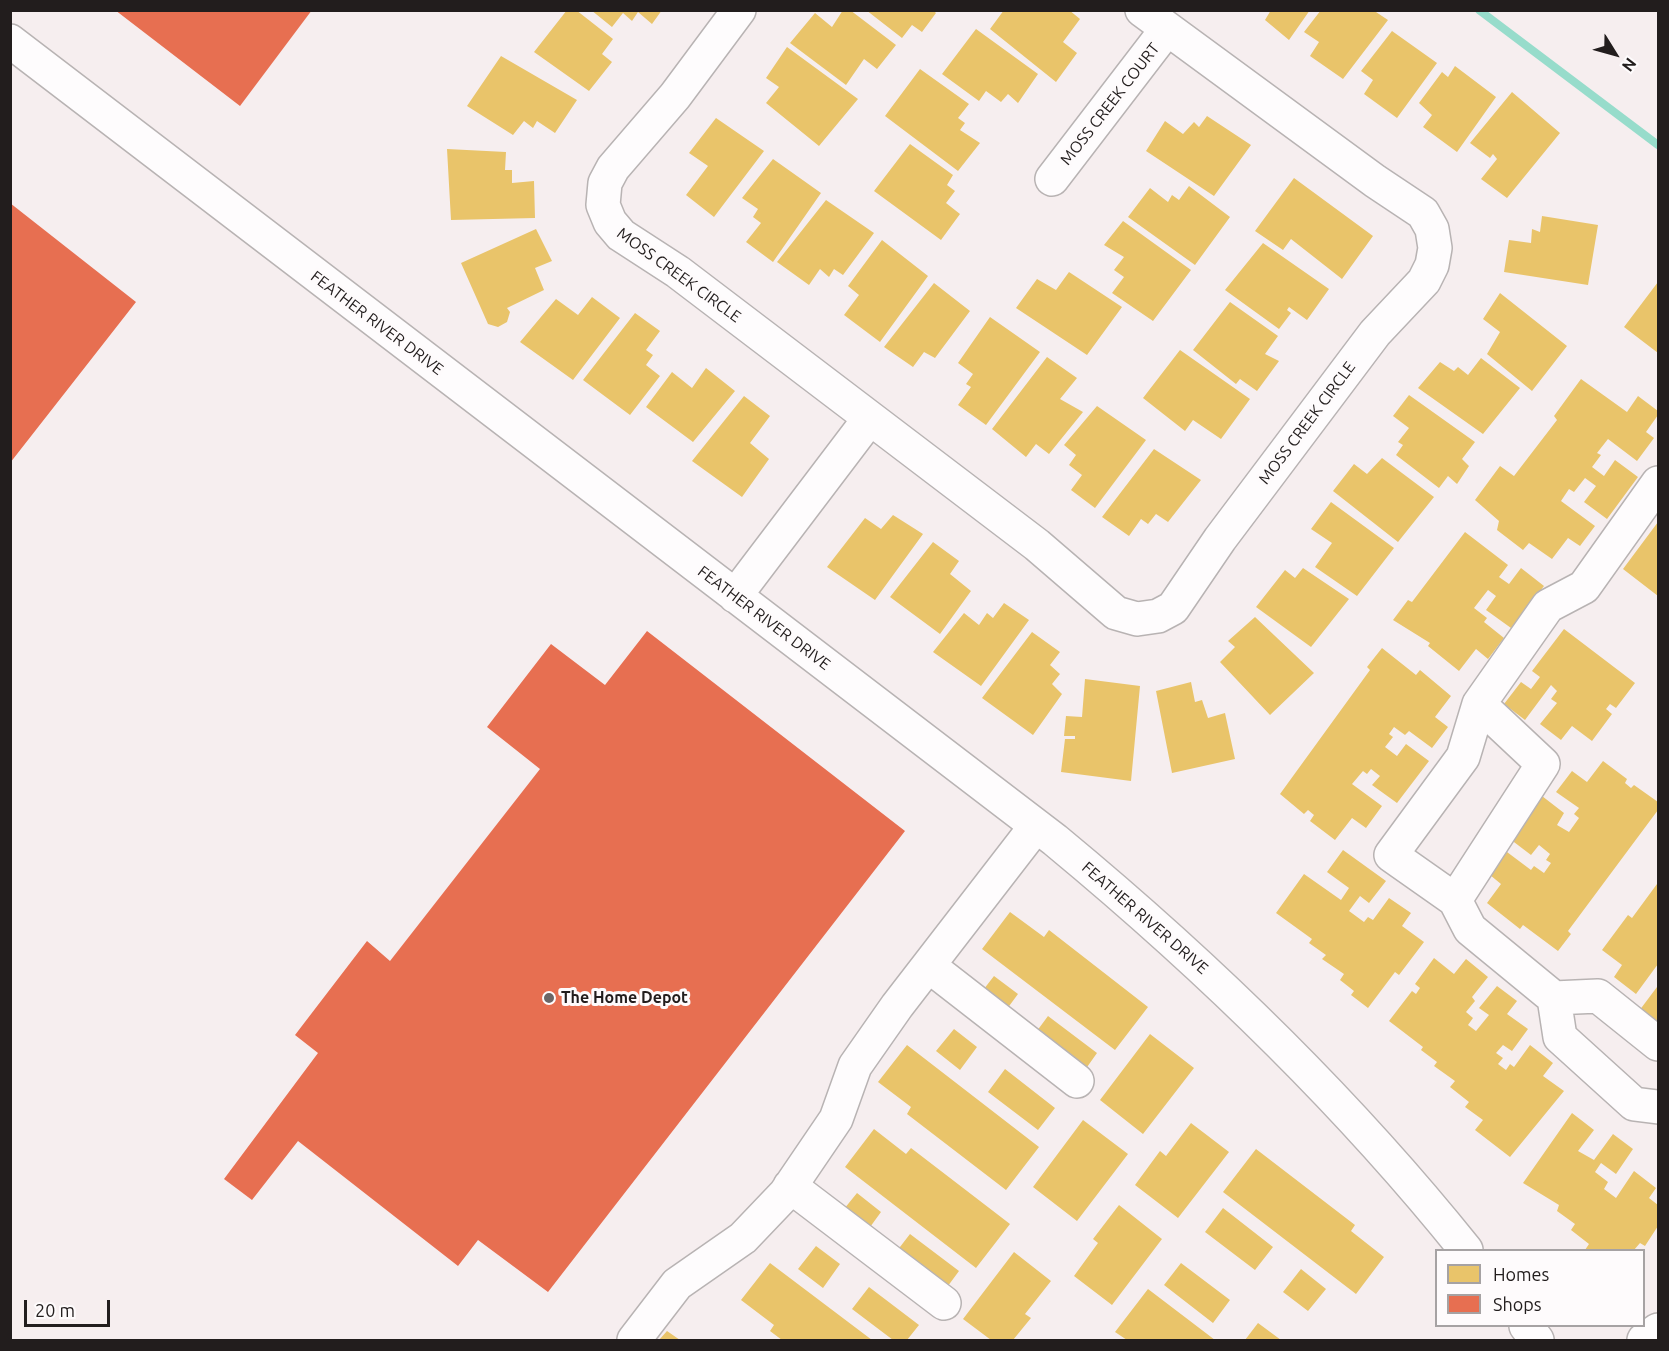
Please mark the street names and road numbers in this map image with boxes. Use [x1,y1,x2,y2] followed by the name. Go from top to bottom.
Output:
[1056,39,1164,169] street label: MOSS CREEK COURT
[613,224,745,326] street label: MOSS CREEK CIRCLE
[307,267,447,379] street label: FEATHER RIVER DRIVE
[1255,358,1359,488] street label: MOSS CREEK CIRCLE
[694,562,834,674] street label: FEATHER RIVER DRIVE
[1078,858,1212,978] street label: FEATHER RIVER DRIVE

